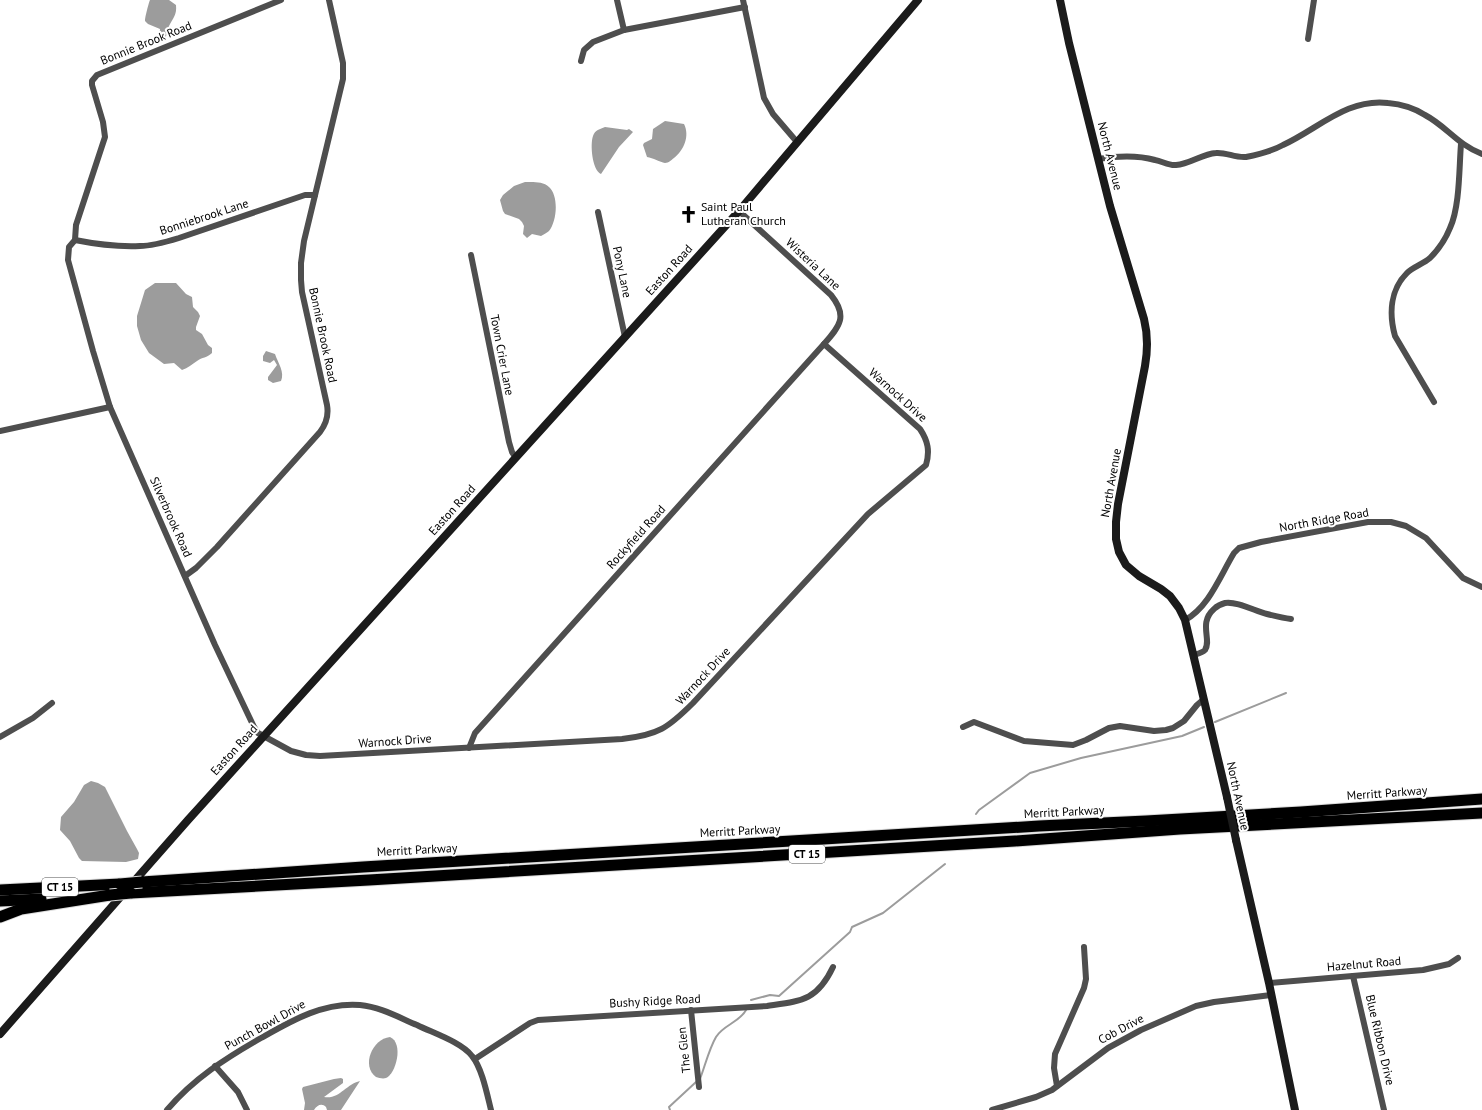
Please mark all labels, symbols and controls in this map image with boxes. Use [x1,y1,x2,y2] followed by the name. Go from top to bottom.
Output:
[98,17,194,68] street label: Bonnie Brook Road
[1095,120,1126,192] street label: North Avenue
[158,195,250,238] street label: Bonniebrook Lane
[701,199,786,228] place label: Saint Paul Lutheran Church
[678,204,698,224] church icon: Saint Paul Lutheran Church
[783,235,844,293] street label: Wisteria Lane
[642,241,695,298] street label: Easton Road
[610,245,635,299] street label: Pony Lane
[306,286,341,384] street label: Bonnie Brook Road
[487,313,518,397] street label: Town Crier Lane
[866,365,931,425] street label: Warnock Drive
[1097,447,1124,519] street label: North Avenue
[147,474,196,559] street label: Silverbrook Road
[425,481,478,538] street label: Easton Road
[603,502,668,572] street label: Rockyfield Road
[1278,504,1370,535] street label: North Ridge Road
[672,644,733,708] street label: Warnock Drive
[207,721,260,778] street label: Easton Road
[358,730,432,751] street label: Warnock Drive
[1224,760,1253,832] street label: North Avenue
[1346,782,1428,803] street label: Merritt Parkway
[1023,802,1105,821] street label: Merritt Parkway
[699,821,781,840] street label: Merritt Parkway
[376,840,458,859] street label: Merritt Parkway
[789,845,825,863] road number: CT 15
[42,878,78,896] road number: CT 15
[1326,953,1402,974] street label: Hazelnut Road
[609,991,701,1010] street label: Bushy Ridge Road
[1363,993,1398,1087] street label: Blue Ribbon Drive
[222,996,308,1053] street label: Punch Bowl Drive
[1095,1010,1146,1047] street label: Cob Drive
[674,1026,693,1074] street label: The Glen

